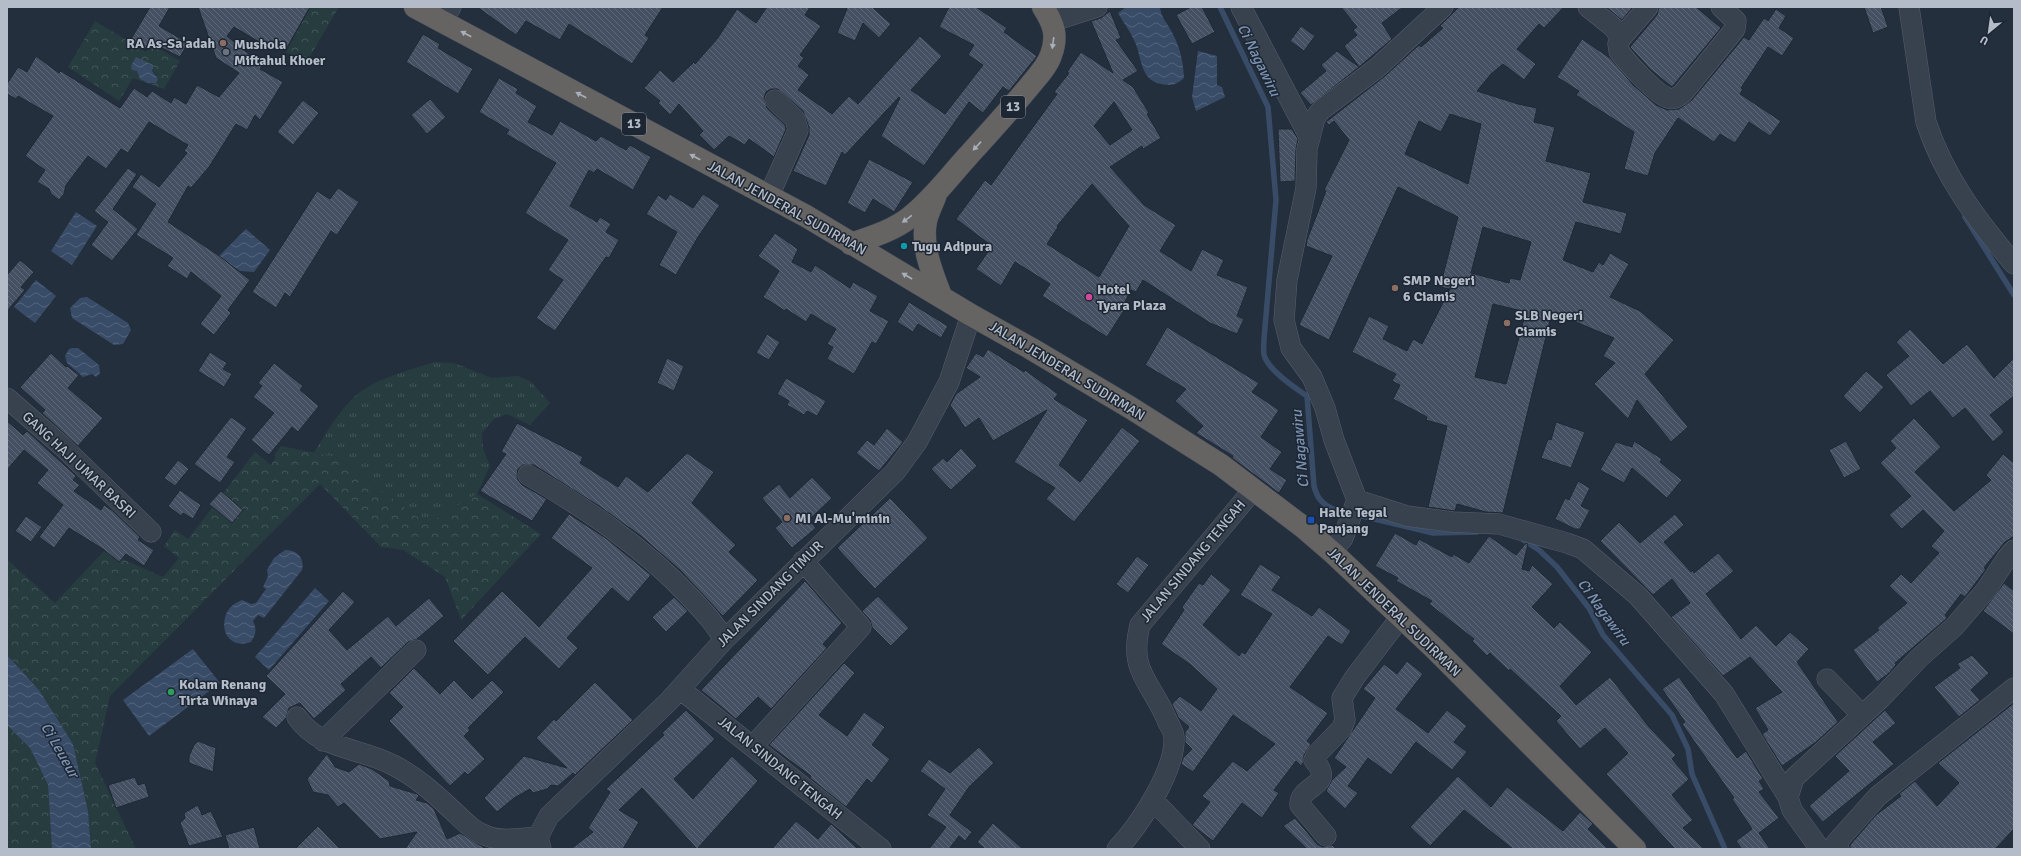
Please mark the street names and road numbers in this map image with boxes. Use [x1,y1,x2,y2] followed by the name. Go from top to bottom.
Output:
[1001,96,1025,118] road number: 13
[622,113,646,135] road number: 13
[705,157,869,259] street label: JALAN JENDERAL SUDIRMAN
[986,318,1148,424] street label: JALAN JENDERAL SUDIRMAN
[19,408,139,522] street label: GANG HAJI UMAR BASRI
[1137,496,1249,626] street label: JALAN SINDANG TENGAH
[713,537,827,651] street label: JALAN SINDANG TIMUR
[1324,544,1464,680] street label: JALAN JENDERAL SUDIRMAN
[715,713,845,823] street label: JALAN SINDANG TENGAH

